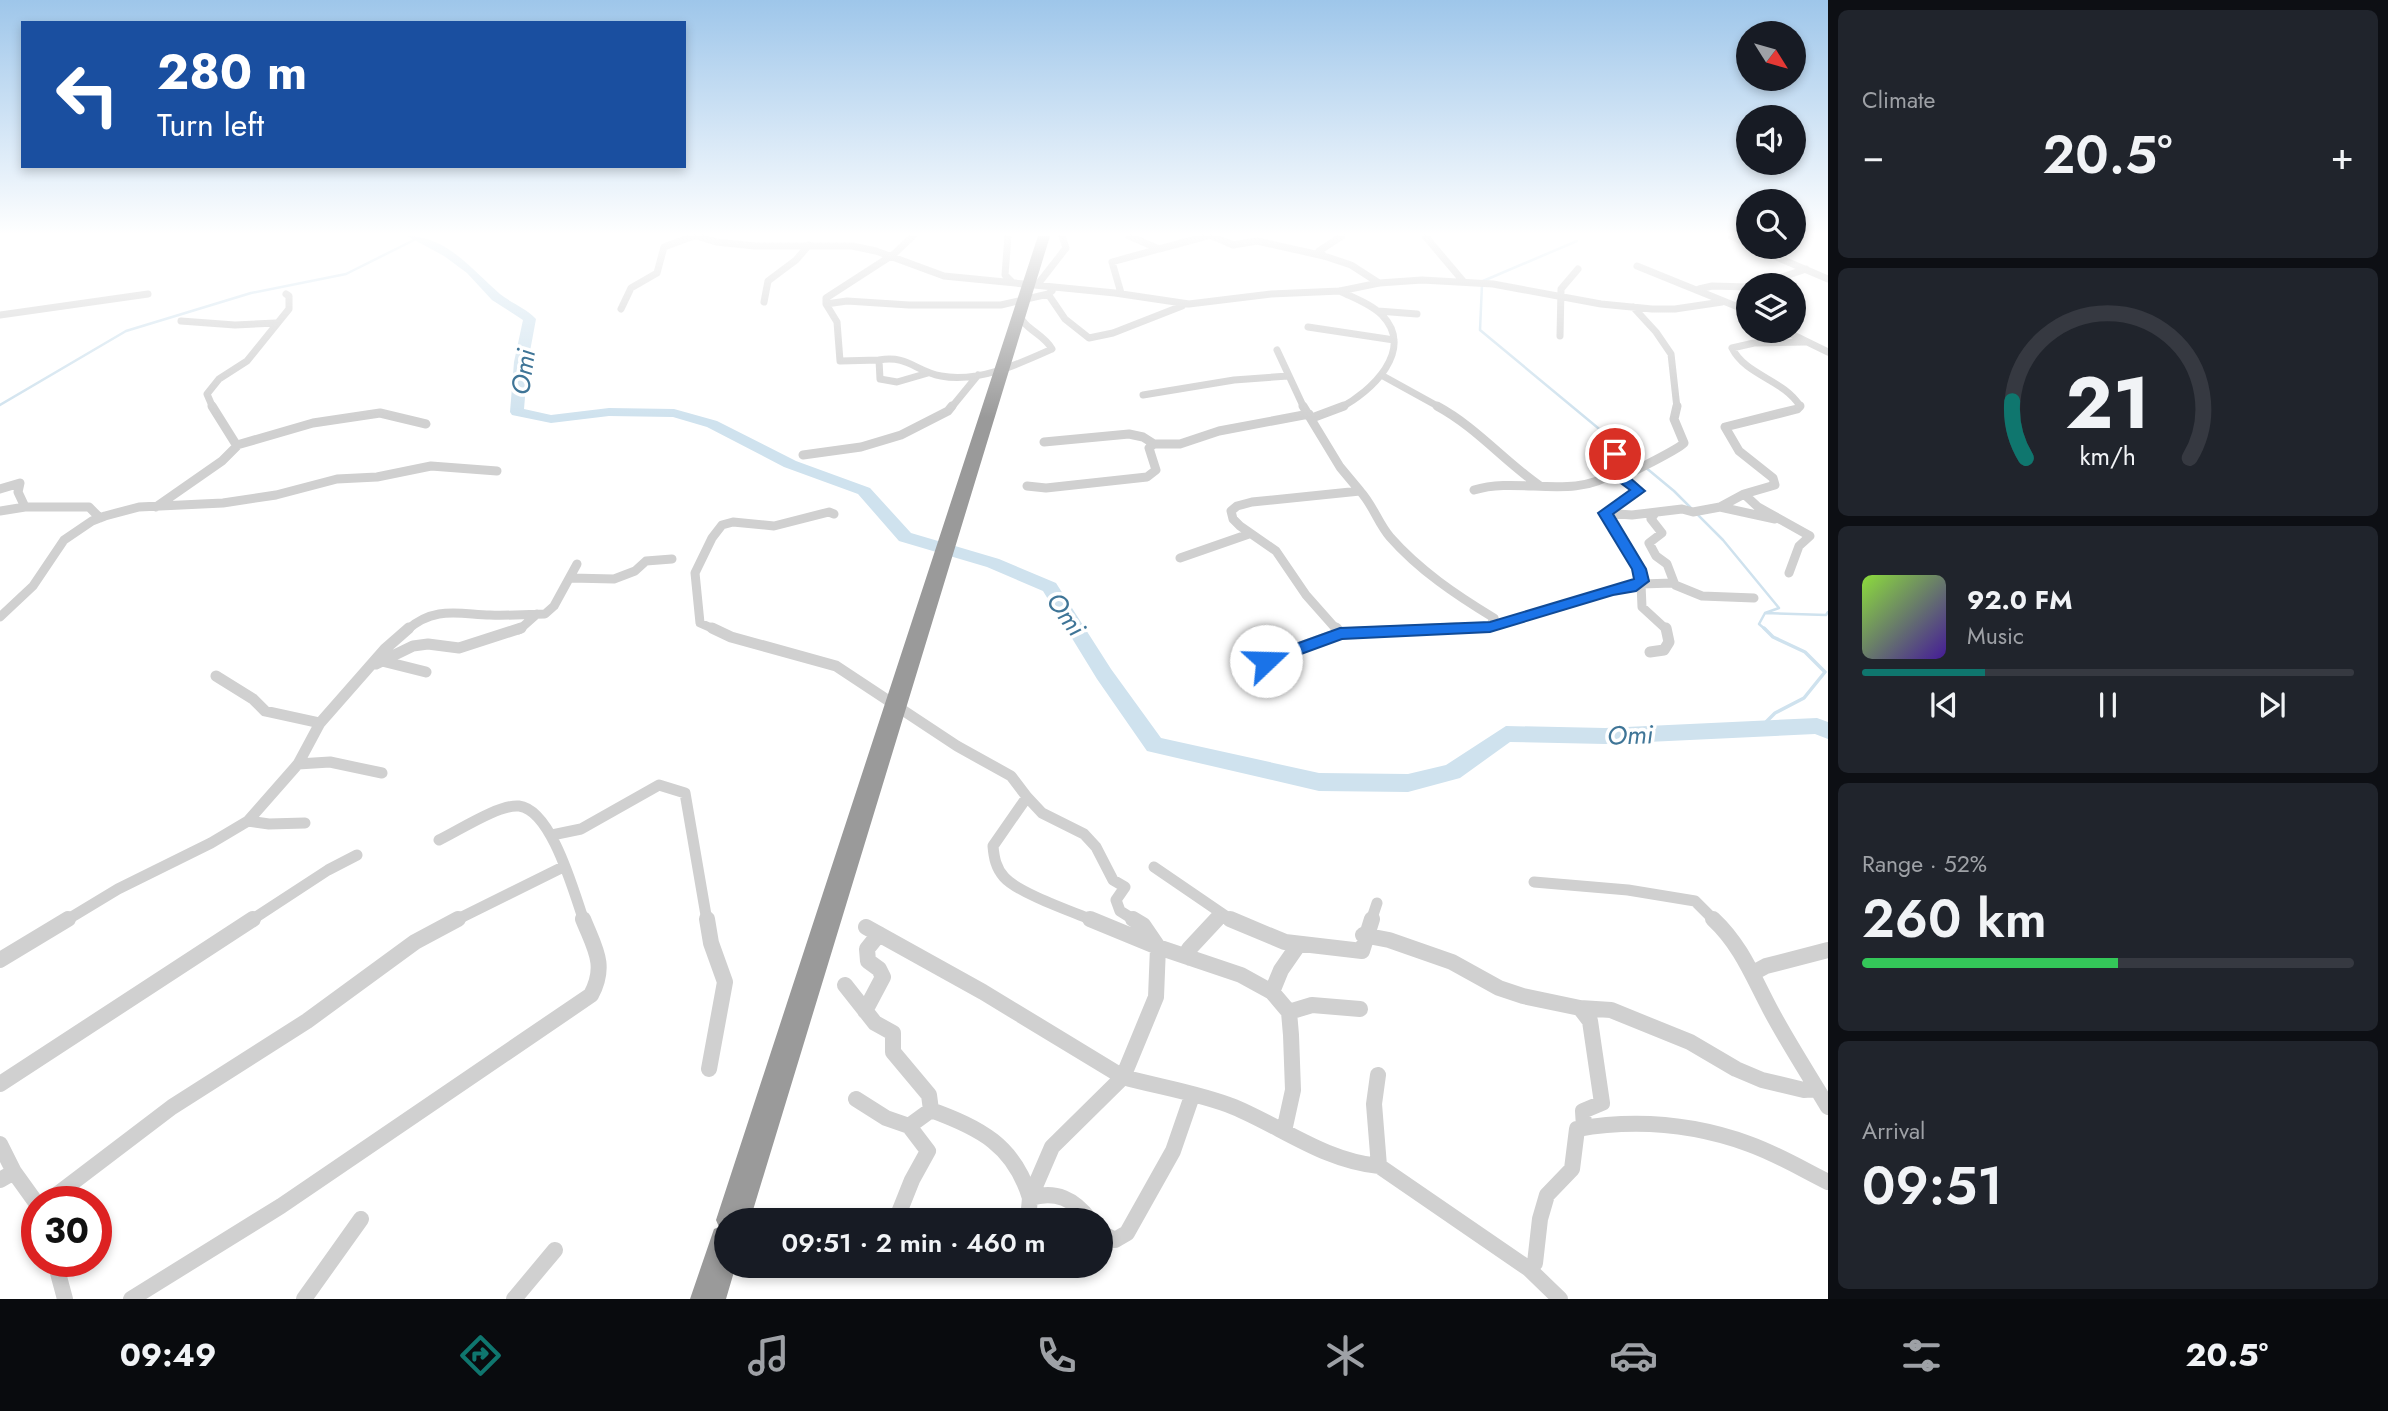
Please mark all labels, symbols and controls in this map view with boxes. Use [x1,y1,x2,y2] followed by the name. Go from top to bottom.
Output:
[1736,21,1806,91] north arrow
[1736,21,1806,343] map controls
[157,37,307,107] text: 280 m
[42,49,133,140] icon: left
[1862,83,1935,117] text: Climate
[157,102,264,148] text: Turn left
[1736,105,1806,175] button: sound
[2043,117,2172,193] text: 20.5°
[1862,128,1884,183] text: −
[2331,128,2354,183] text: +
[1736,189,1806,259] button: search
[1736,273,1806,343] button: layers
[501,346,545,398] water label: Omi
[2066,350,2150,455] text: 21
[1585,424,1645,484] pin
[1596,435,1634,473] icon: arrive
[2080,437,2136,473] text: km/h
[1967,581,2072,619] text: 92.0 FM
[1037,584,1095,644] water label: Omi
[1967,619,2024,653] text: Music
[1229,624,1303,698] position arrow
[1925,686,1963,724] icon: previous
[2089,686,2127,724] icon: pause
[2253,686,2291,724] icon: next
[1606,715,1654,755] water label: Omi
[1862,847,1987,881] text: Range · 52%
[1862,881,2047,957] text: 260 km
[1862,1114,1925,1148] text: Arrival
[1862,1148,2003,1224] text: 09:51
[21,1186,112,1277] speed limit sign: 30
[781,1224,1046,1262] text: 09:51 · 2 min · 460 m
[456,1331,505,1380] icon: directions
[744,1331,793,1380] icon: music
[1032,1331,1081,1380] icon: phone
[1321,1331,1370,1380] icon: climate
[1609,1331,1658,1380] icon: car
[1897,1331,1946,1380] icon: filters
[120,1332,216,1378] text: 09:49
[2186,1332,2268,1378] text: 20.5°

